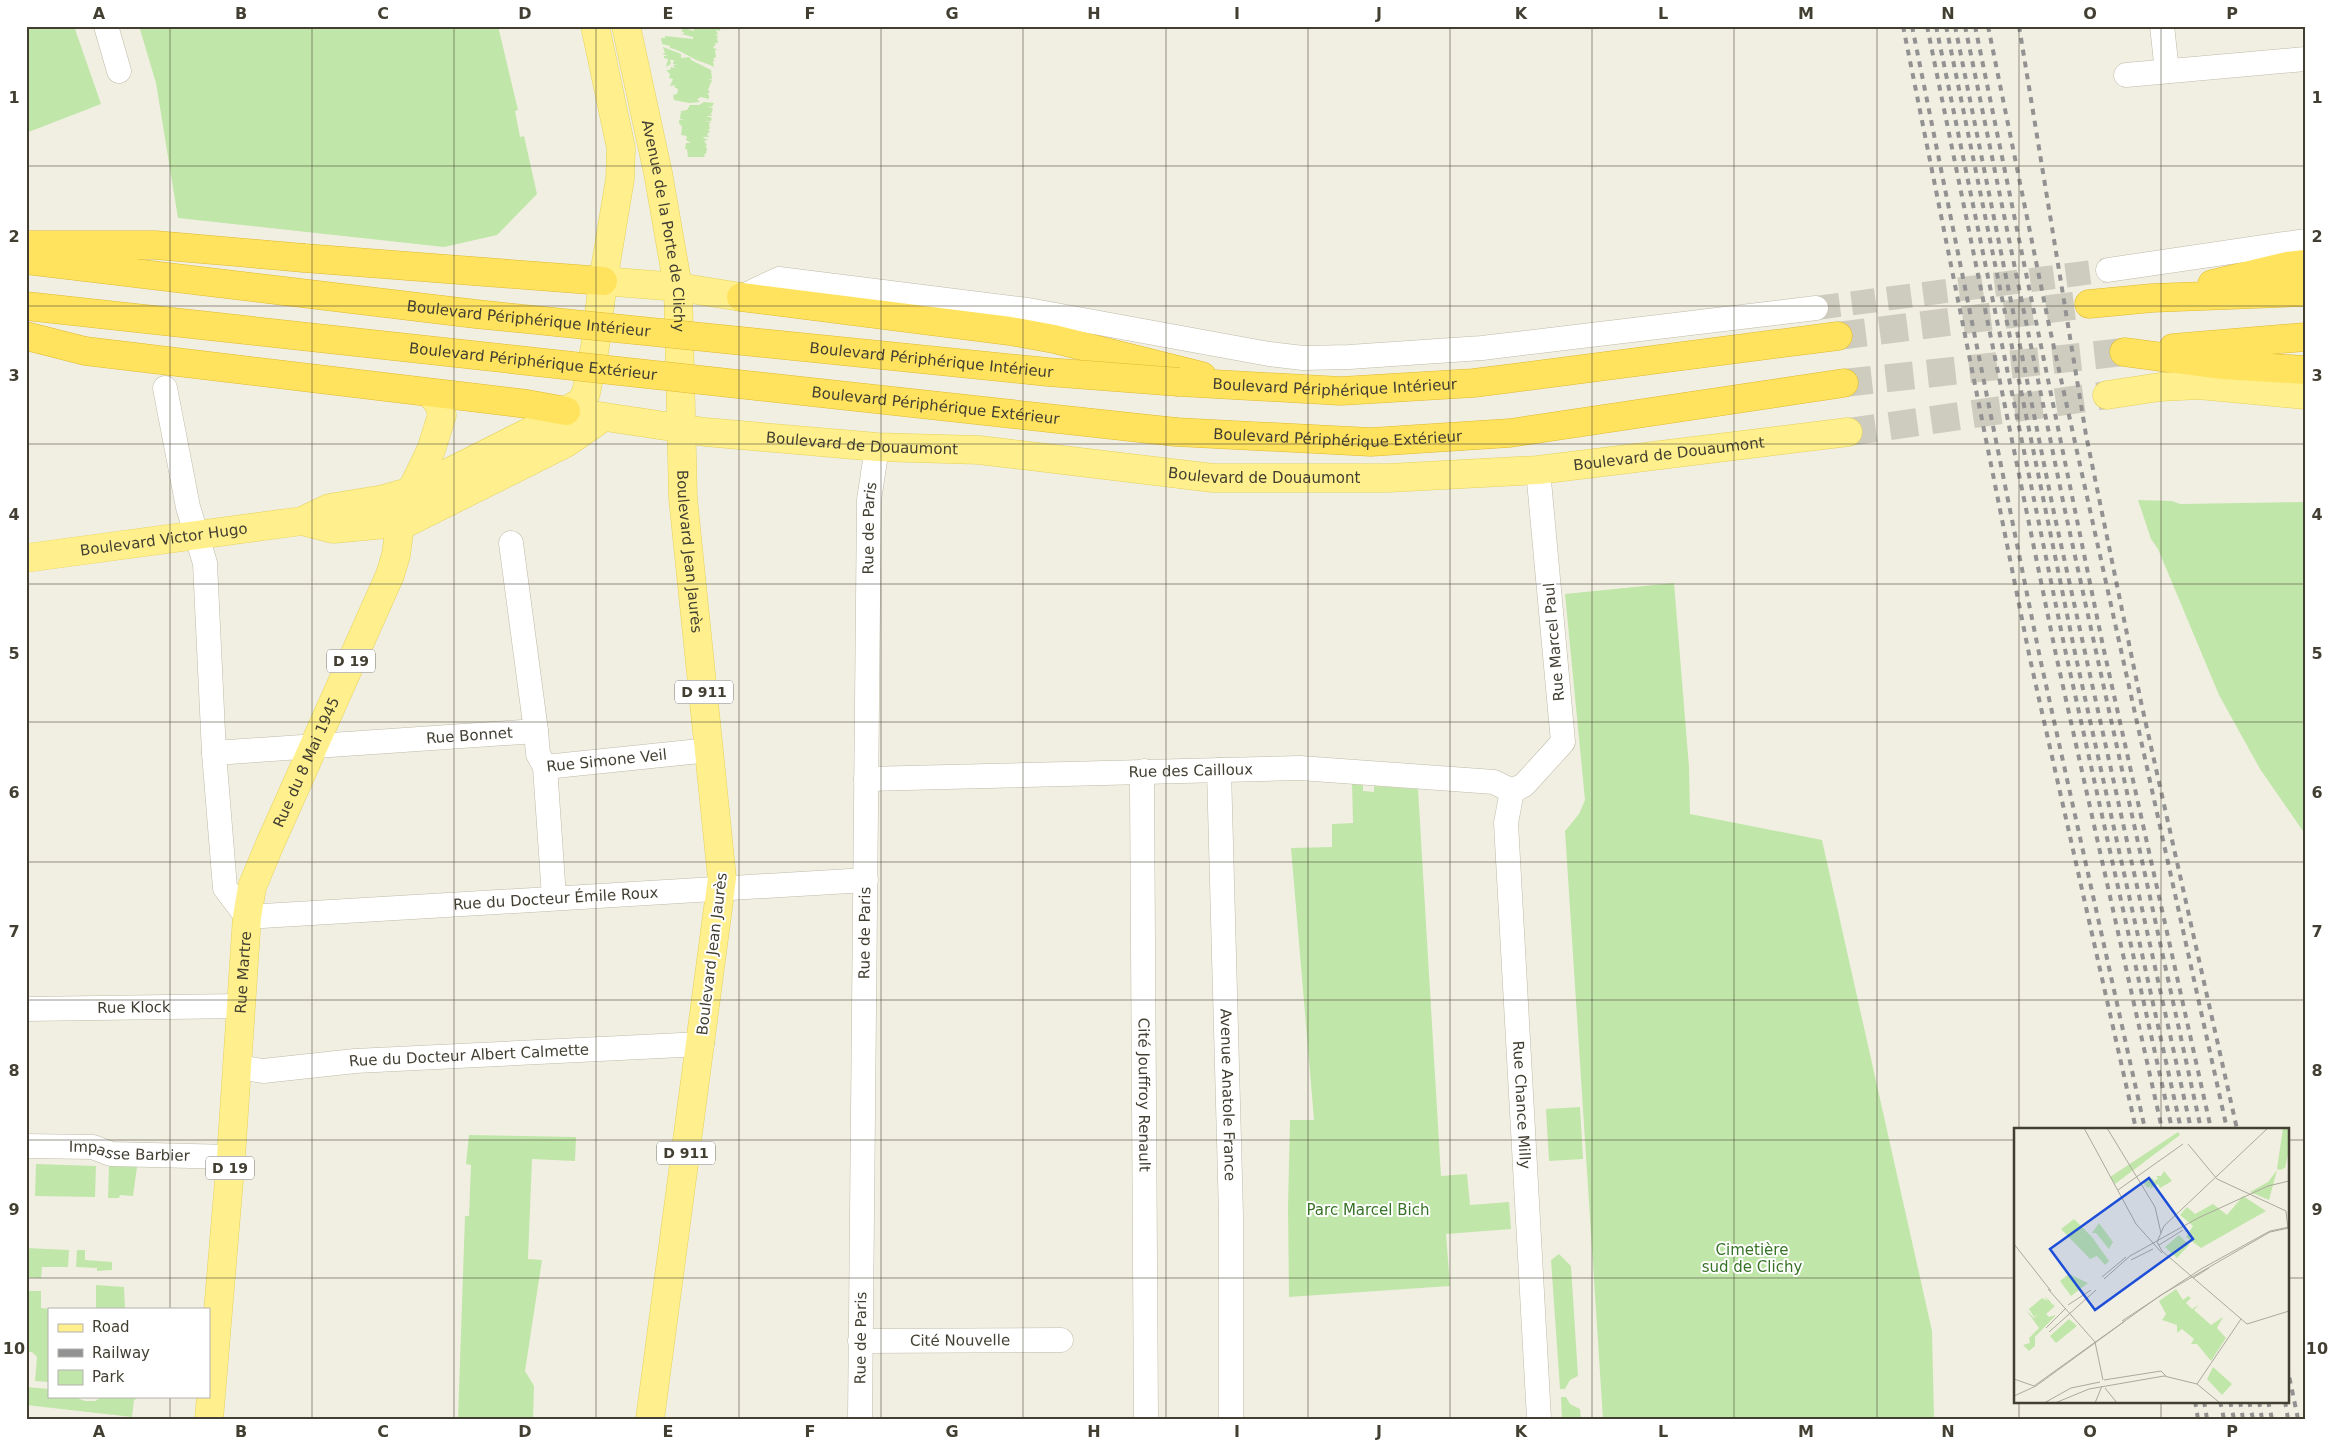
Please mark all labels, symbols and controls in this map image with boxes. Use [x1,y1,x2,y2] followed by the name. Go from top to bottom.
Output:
[93,4,106,23] text: A
[235,4,247,23] text: B
[377,4,389,23] text: C
[518,4,532,23] text: D
[663,4,673,23] text: E
[805,4,815,23] text: F
[945,4,959,23] text: G
[1087,4,1101,23] text: H
[1234,4,1240,23] text: I
[1375,4,1382,23] text: J
[1515,4,1528,23] text: K
[1658,4,1668,23] text: L
[1798,4,1814,23] text: M
[1941,4,1955,23] text: N
[2083,4,2097,23] text: O
[2226,4,2238,23] text: P
[8,88,20,107] text: 1
[2311,88,2323,107] text: 1
[638,118,688,333] street label: Avenue de la Porte de Clichy
[8,227,20,246] text: 2
[2311,227,2323,246] text: 2
[406,297,652,341] street label: Boulevard Périphérique Intérieur
[408,339,659,384] street label: Boulevard Périphérique Extérieur
[809,339,1055,381] street label: Boulevard Périphérique Intérieur
[8,366,20,385] text: 3
[2311,366,2323,385] text: 3
[1212,375,1458,400] street label: Boulevard Périphérique Intérieur
[811,383,1061,428] street label: Boulevard Périphérique Extérieur
[1213,425,1464,451] street label: Boulevard Périphérique Extérieur
[765,428,958,458] street label: Boulevard de Douaumont
[1572,433,1766,475] street label: Boulevard de Douaumont
[1167,464,1360,487] street label: Boulevard de Douaumont
[673,470,706,634] street label: Boulevard Jean Jaurès
[859,480,881,574] street label: Rue de Paris
[8,505,20,524] text: 4
[2311,505,2323,524] text: 4
[79,519,249,560] street label: Boulevard Victor Hugo
[1540,582,1568,702] street label: Rue Marcel Paul
[8,644,20,663] text: 5
[2311,644,2323,663] text: 5
[327,649,375,672] road number: D 19
[675,680,733,704] road number: D 911
[270,694,343,830] street label: Rue du 8 Mai 1945
[425,724,513,747] street label: Rue Bonnet
[546,745,668,776] street label: Rue Simone Veil
[1128,760,1253,781] street label: Rue des Cailloux
[8,783,20,802] text: 6
[2311,783,2323,802] text: 6
[693,871,731,1036] street label: Boulevard Jean Jaurès
[453,883,659,914] street label: Rue du Docteur Émile Roux
[855,886,874,979] street label: Rue de Paris
[8,922,20,941] text: 7
[2311,922,2323,941] text: 7
[232,931,255,1014] street label: Rue Martre
[97,998,171,1017] street label: Rue Klock
[1216,1008,1239,1181] street label: Avenue Anatole France
[1134,1018,1153,1172] street label: Cité Jouffroy Renault
[1509,1040,1534,1170] street label: Rue Chance Milly
[348,1041,590,1071] street label: Rue du Docteur Albert Calmette
[8,1061,20,1080] text: 8
[2311,1061,2323,1080] text: 8
[2014,1128,2288,1402] inset map
[69,1138,191,1165] street label: Impasse Barbier
[657,1142,715,1164] road number: D 911
[206,1156,254,1180] road number: D 19
[8,1200,20,1219] text: 9
[2311,1200,2323,1219] text: 9
[1306,1201,1430,1219] park label: Parc Marcel Bich
[1702,1241,1802,1276] park label: Cimetière sud de Clichy
[851,1291,870,1384] street label: Rue de Paris
[48,1308,210,1398] legend
[92,1318,130,1336] text: Road
[910,1331,1010,1350] street label: Cité Nouvelle
[3,1339,25,1358] text: 10
[2306,1339,2328,1358] text: 10
[92,1344,150,1362] text: Railway
[92,1368,125,1386] text: Park
[93,1422,106,1441] text: A
[235,1422,247,1441] text: B
[377,1422,389,1441] text: C
[518,1422,532,1441] text: D
[663,1422,673,1441] text: E
[805,1422,815,1441] text: F
[945,1422,959,1441] text: G
[1087,1422,1101,1441] text: H
[1234,1422,1240,1441] text: I
[1375,1422,1382,1441] text: J
[1515,1422,1528,1441] text: K
[1658,1422,1668,1441] text: L
[1798,1422,1814,1441] text: M
[1941,1422,1955,1441] text: N
[2083,1422,2097,1441] text: O
[2226,1422,2238,1441] text: P

